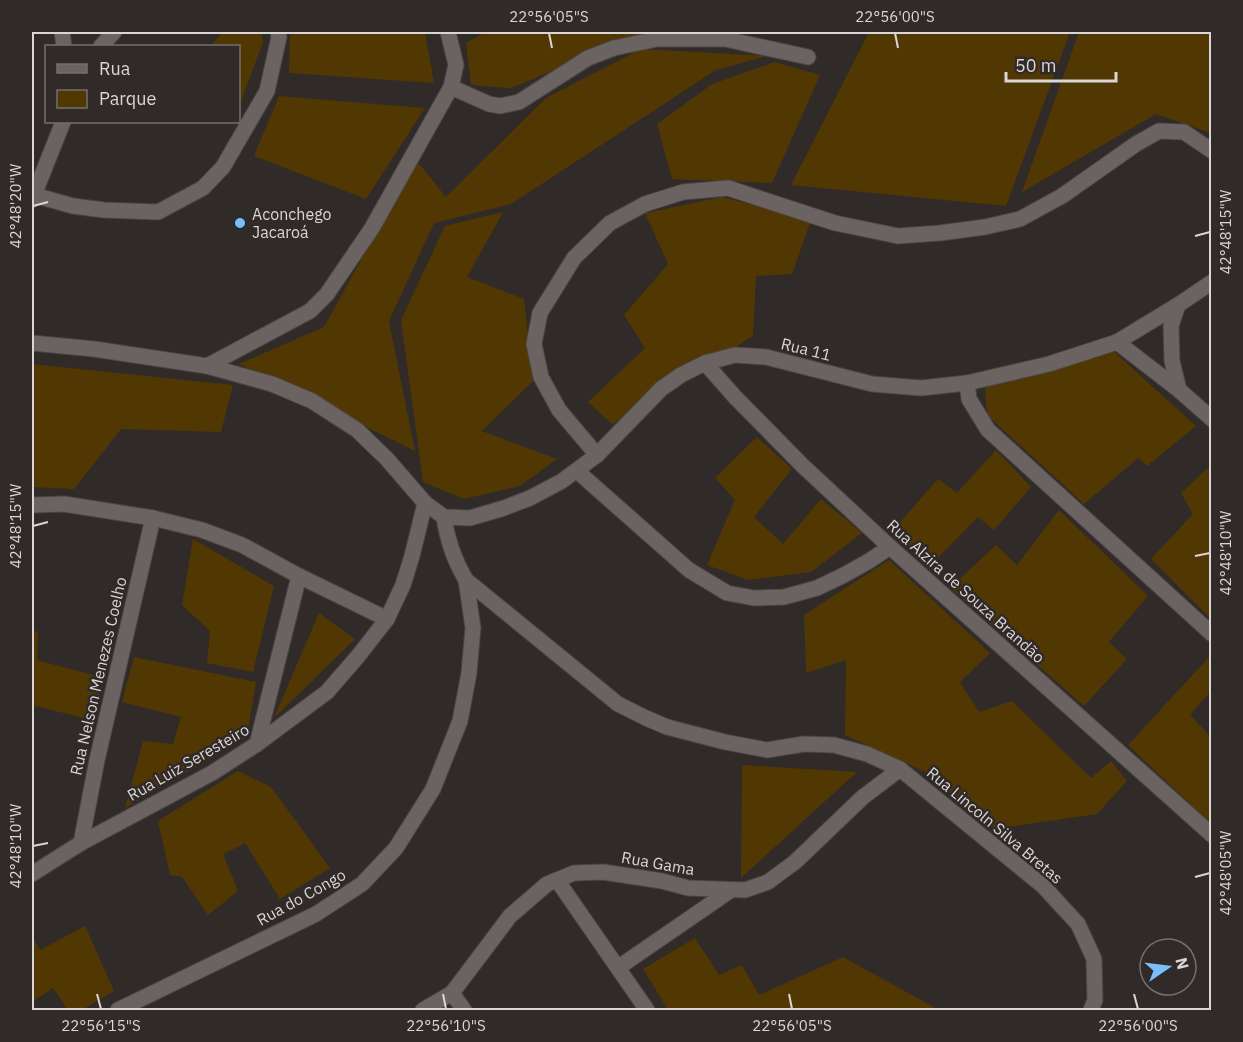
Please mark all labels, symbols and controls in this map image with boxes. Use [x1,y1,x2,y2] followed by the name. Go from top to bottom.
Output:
[509,7,589,26] text: 22°56'05"S
[855,7,935,26] text: 22°56'00"S
[45,45,240,123] legend
[1006,45,1116,83] scale bar
[1015,54,1057,77] text: 50 m
[99,57,131,80] text: Rua
[99,87,157,110] text: Parque
[6,163,25,248] text: 42°48'20"W
[1216,189,1235,274] text: 42°48'15"W
[252,204,332,242] place label: Aconchego Jacaroá
[233,216,247,230] marker: Aconchego Jacaroá
[779,333,833,365] street label: Rua 11
[6,483,25,568] text: 42°48'15"W
[1216,510,1235,595] text: 42°48'10"W
[883,515,1049,667] street label: Rua Alzira de Souza Brandão
[65,575,131,777] street label: Rua Nelson Menezes Coelho
[124,719,252,805] street label: Rua Luiz Seresteiro
[923,762,1067,888] street label: Rua Lincoln Silva Bretas
[6,803,25,888] text: 42°48'10"W
[1216,830,1235,915] text: 42°48'05"W
[620,847,697,879] street label: Rua Gama
[253,864,349,930] street label: Rua do Congo
[1138,937,1198,997] north arrow
[1171,955,1194,971] text: N
[61,1016,141,1035] text: 22°56'15"S
[406,1016,486,1035] text: 22°56'10"S
[752,1016,832,1035] text: 22°56'05"S
[1098,1016,1178,1035] text: 22°56'00"S

